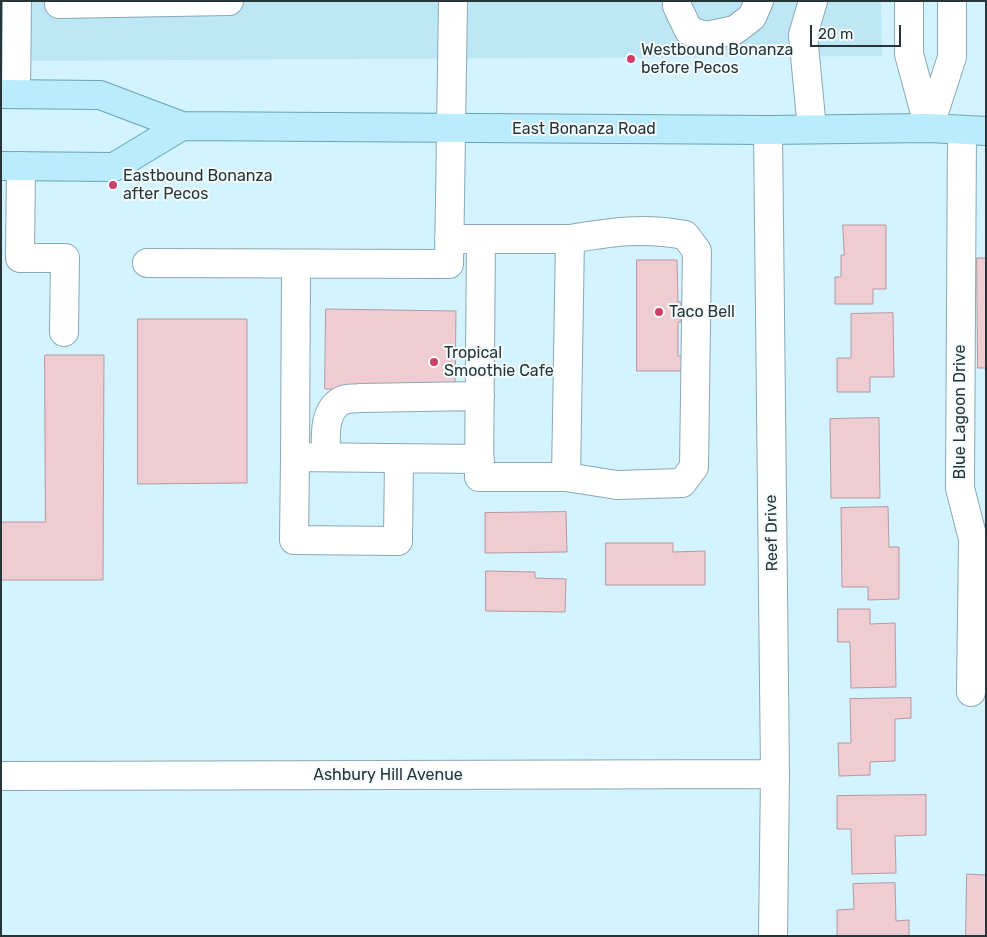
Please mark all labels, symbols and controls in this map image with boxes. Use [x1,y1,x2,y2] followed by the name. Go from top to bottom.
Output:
[812,15,903,47] scale bar
[818,25,853,43] text: 20 m
[641,40,793,78] place label: Westbound Bonanza before Pecos
[625,53,637,65] marker: Westbound Bonanza before Pecos
[512,119,656,139] street label: East Bonanza Road
[123,166,272,204] place label: Eastbound Bonanza after Pecos
[107,179,119,191] marker: Eastbound Bonanza after Pecos
[669,302,735,322] place label: Taco Bell
[653,306,665,318] marker: Taco Bell
[444,343,554,381] place label: Tropical Smoothie Cafe
[950,345,970,479] street label: Blue Lagoon Drive
[428,356,440,368] marker: Tropical Smoothie Cafe
[762,494,782,572] street label: Reef Drive
[313,765,463,785] street label: Ashbury Hill Avenue

